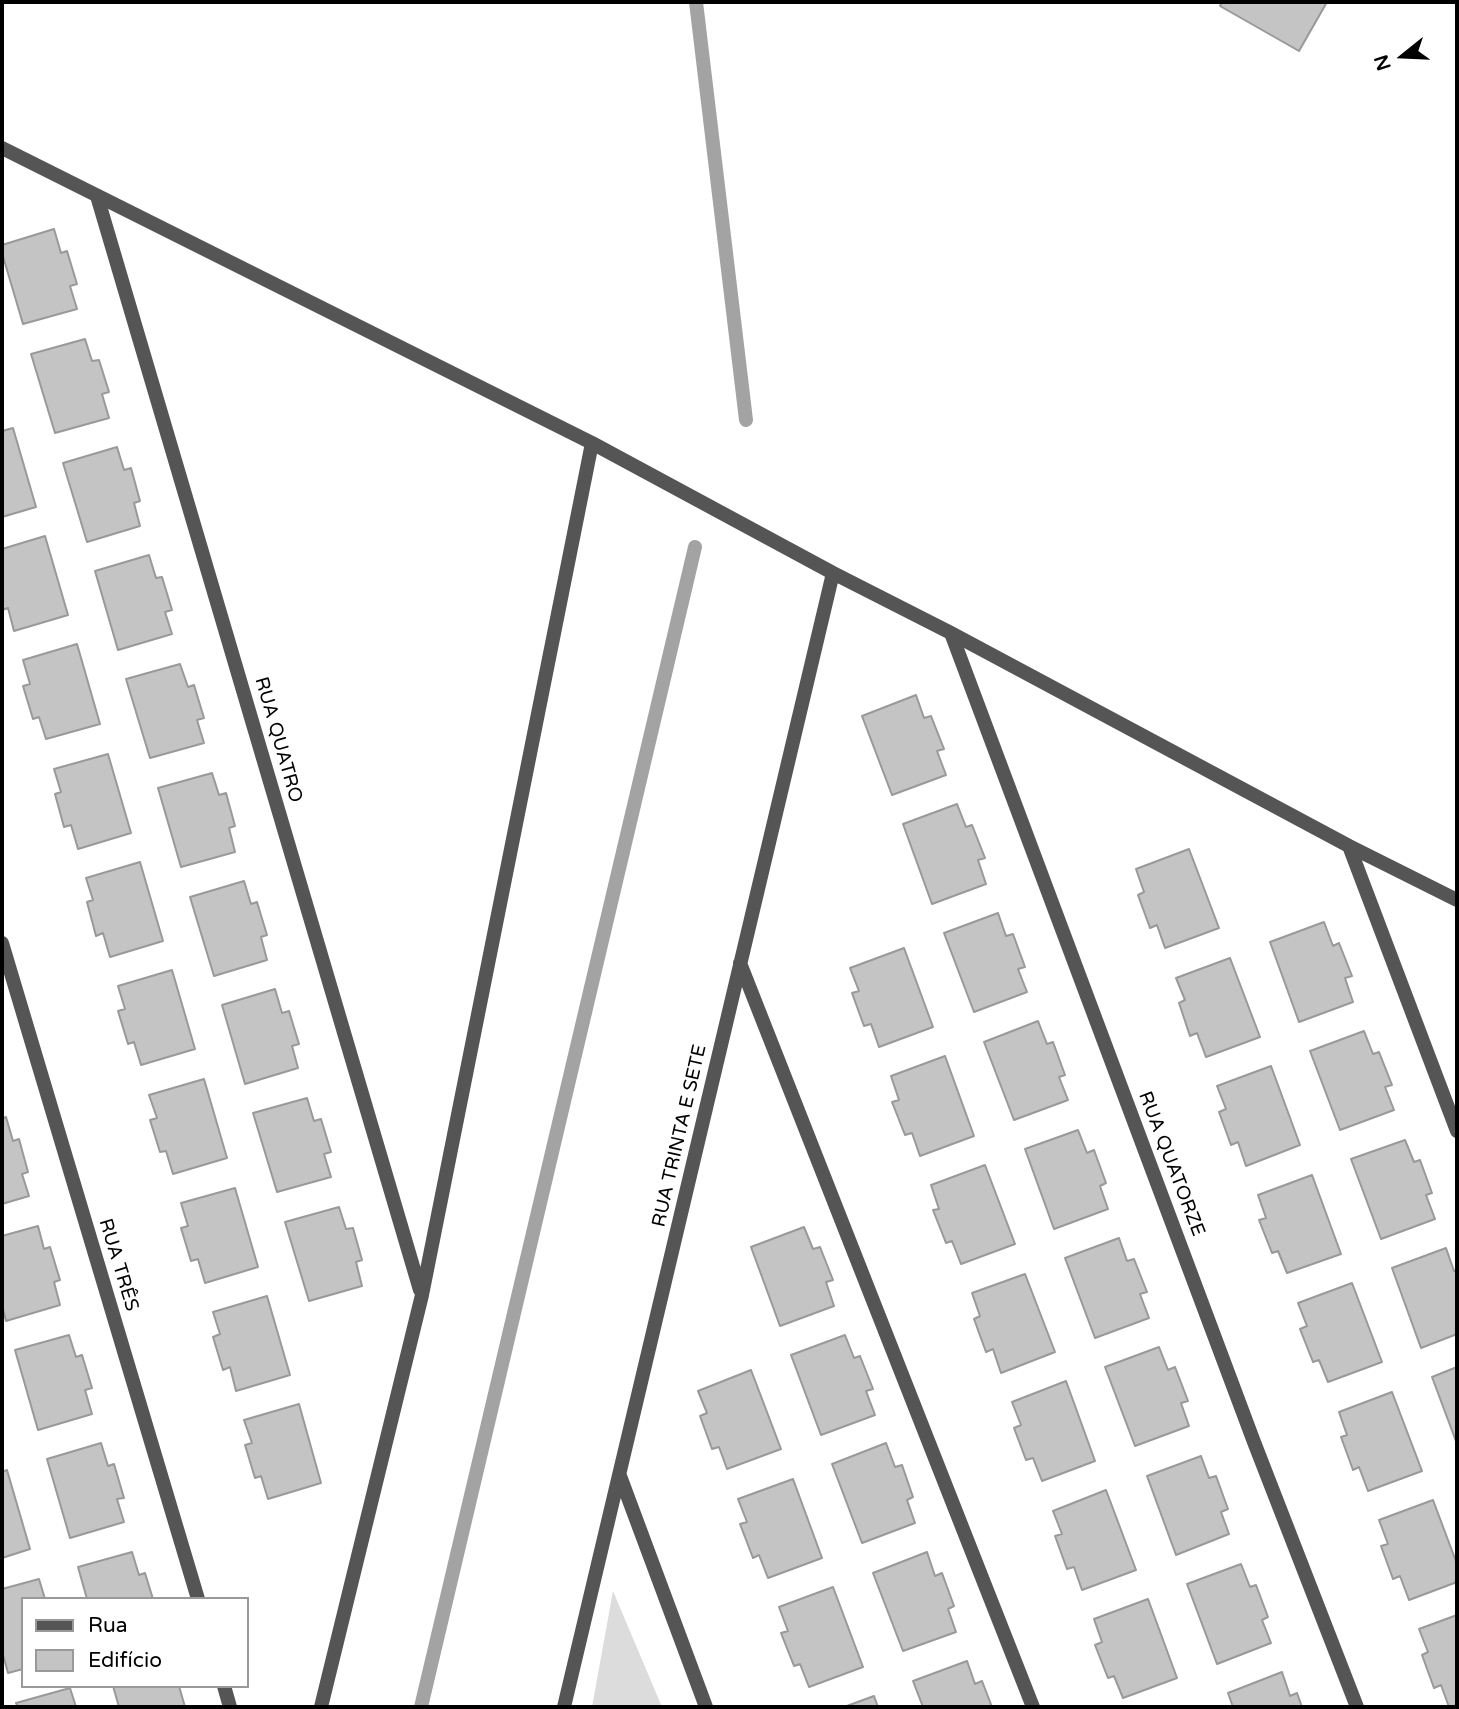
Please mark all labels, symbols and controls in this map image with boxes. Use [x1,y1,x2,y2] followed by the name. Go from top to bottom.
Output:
[1368,21,1438,91] north arrow
[1370,52,1396,73] text: N
[249,675,307,805] street label: RUA QUATRO
[648,1043,712,1229] street label: RUA TRINTA E SETE
[1133,1088,1209,1240] street label: RUA QUATORZE
[93,1216,143,1314] street label: RUA TRÊS
[21,1597,248,1688] legend
[88,1613,128,1638] text: Rua
[88,1648,162,1673] text: Edifício

